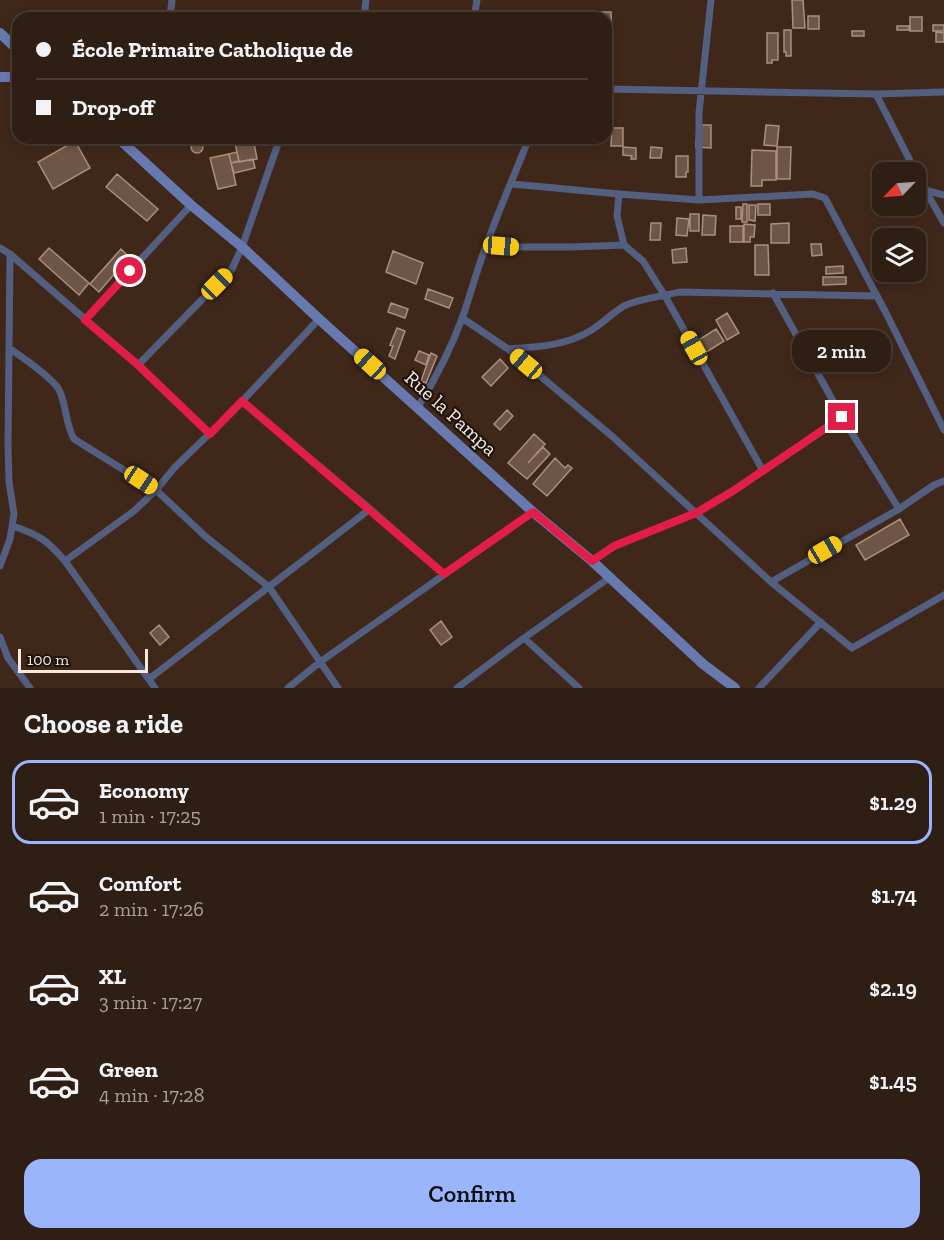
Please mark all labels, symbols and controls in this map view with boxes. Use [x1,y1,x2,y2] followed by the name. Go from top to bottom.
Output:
[72,36,353,63] text: École Primaire Catholique de
[72,94,154,121] text: Drop-off
[872,162,926,216] north arrow
[872,162,926,282] map controls
[872,228,926,282] button: layers
[482,236,520,256] car
[116,257,143,284] route start
[198,265,236,303] car
[677,328,711,368] car
[792,330,892,372] callout: 2 min
[817,339,866,363] text: 2 min
[351,345,389,383] car
[506,346,546,382] car
[400,365,502,461] street label: Rue la Pampa
[828,403,855,430] route end
[121,463,161,497] car
[805,533,845,567] car
[18,646,148,674] scale bar
[27,650,69,669] text: 100 m
[24,708,183,740] text: Choose a ride
[27,775,81,829] icon: car
[99,777,189,804] text: Economy
[869,789,917,816] text: $1.29
[99,804,201,828] text: 1 min · 17:25
[27,868,81,922] icon: car
[99,870,181,897] text: Comfort
[871,882,917,909] text: $1.74
[99,897,204,921] text: 2 min · 17:26
[27,961,81,1015] icon: car
[99,963,126,990] text: XL
[869,975,917,1002] text: $2.19
[99,990,202,1014] text: 3 min · 17:27
[27,1054,81,1108] icon: car
[99,1056,158,1083] text: Green
[869,1068,917,1095] text: $1.45
[99,1083,204,1107] text: 4 min · 17:28
[24,1159,920,1228] button: Confirm

